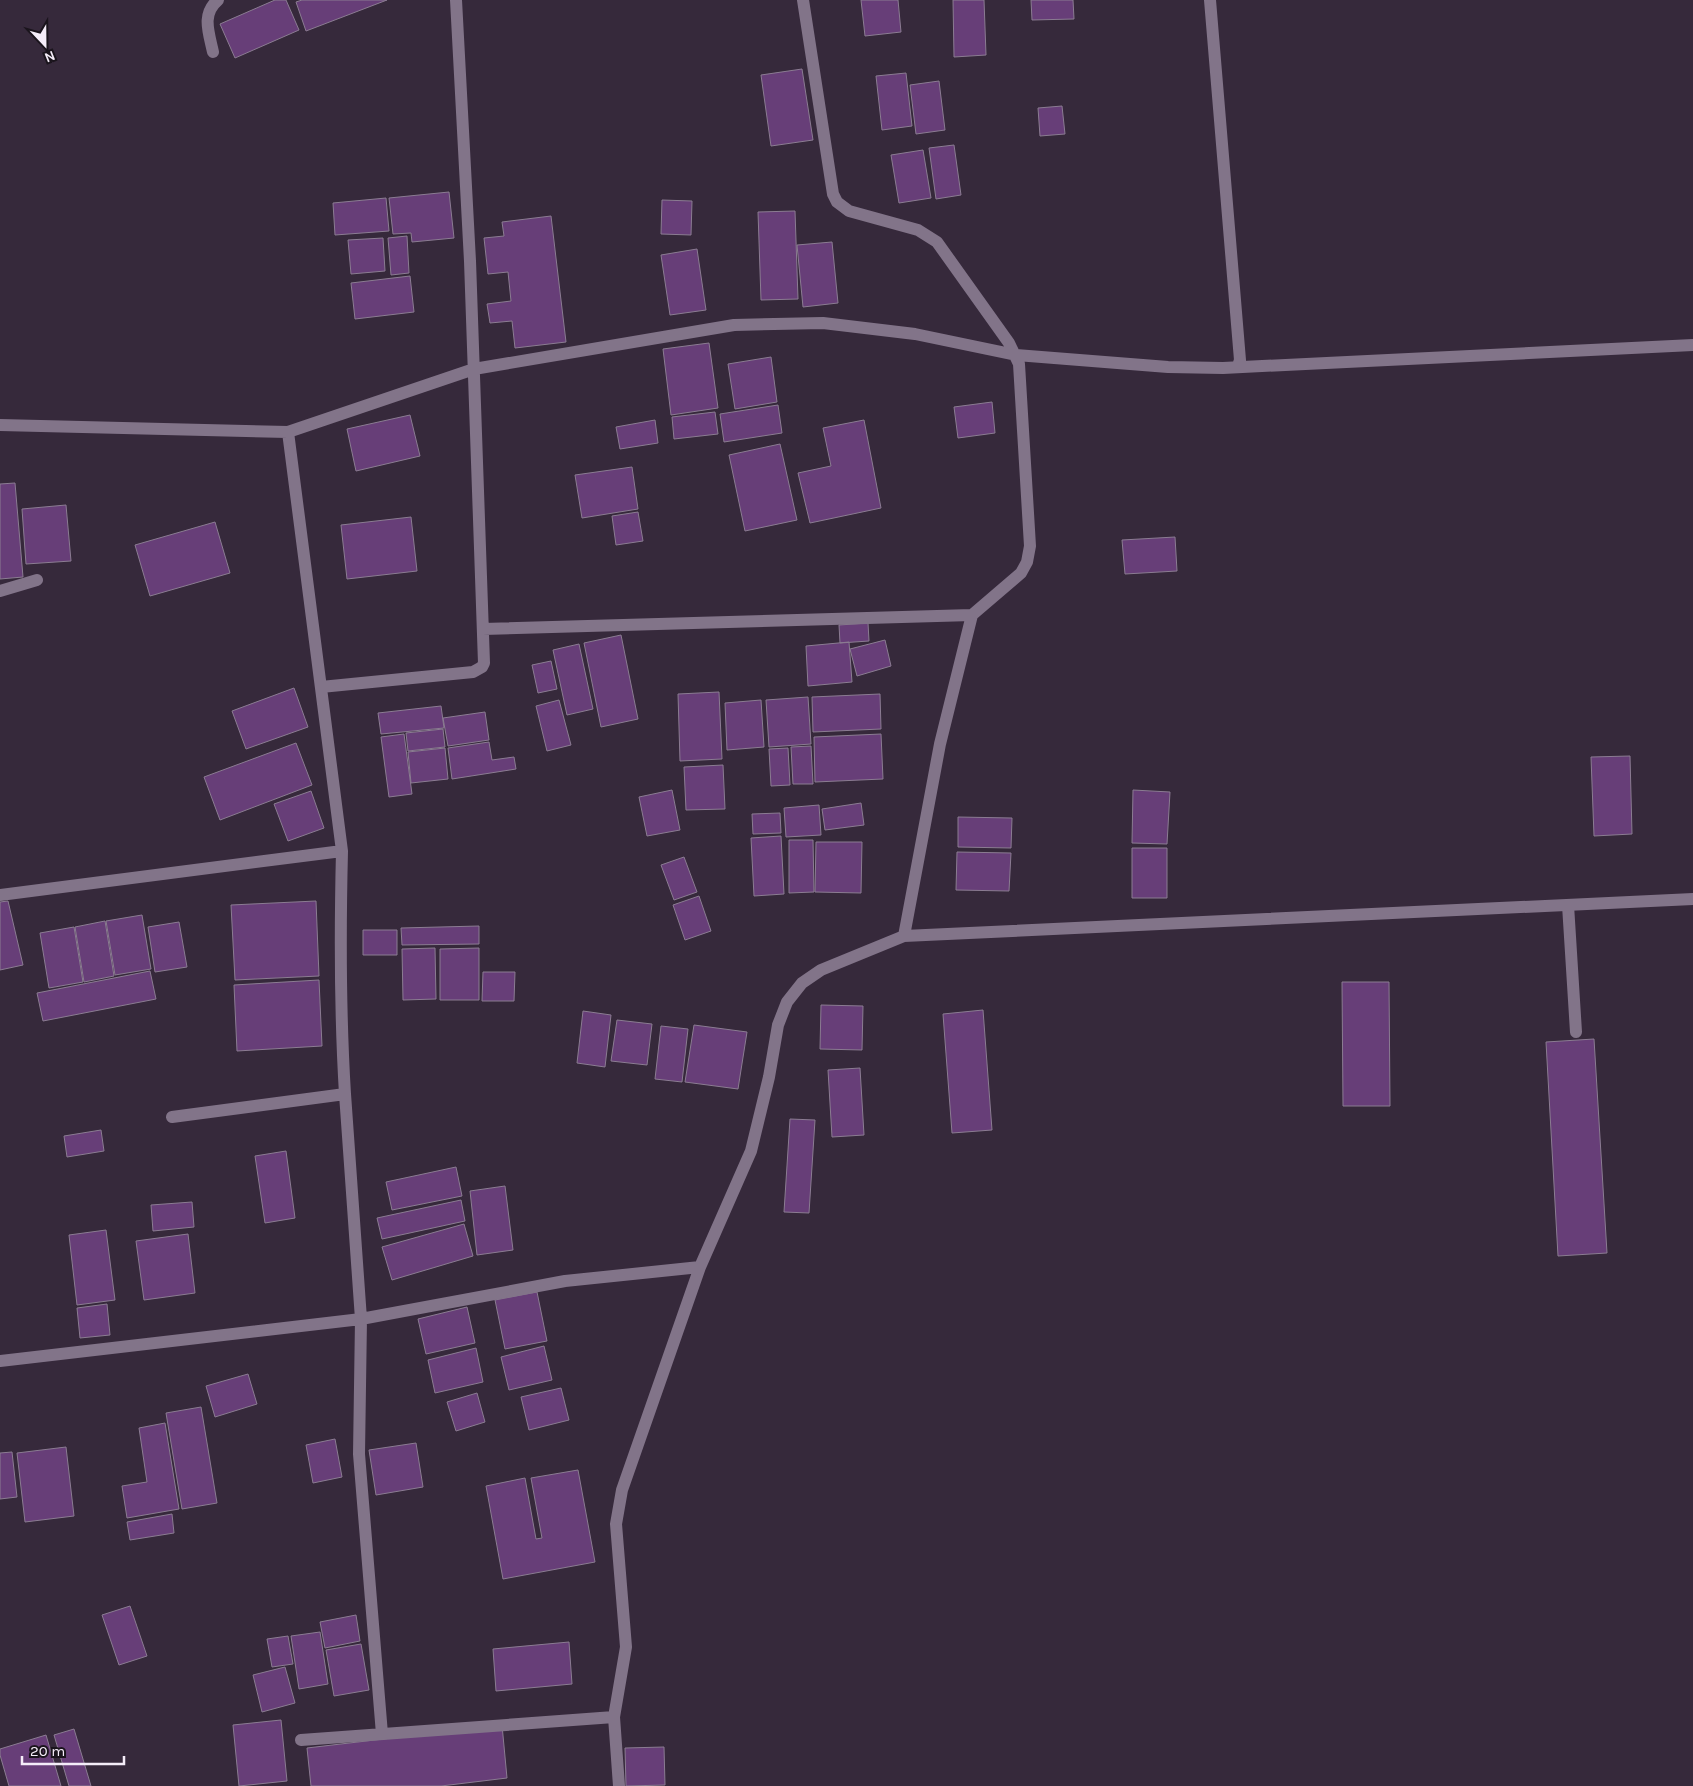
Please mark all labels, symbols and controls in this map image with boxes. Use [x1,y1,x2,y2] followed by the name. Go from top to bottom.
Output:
[20,20,70,70] north arrow
[42,47,58,66] text: N
[22,1734,125,1766] scale bar
[30,1742,65,1760] text: 20 m

